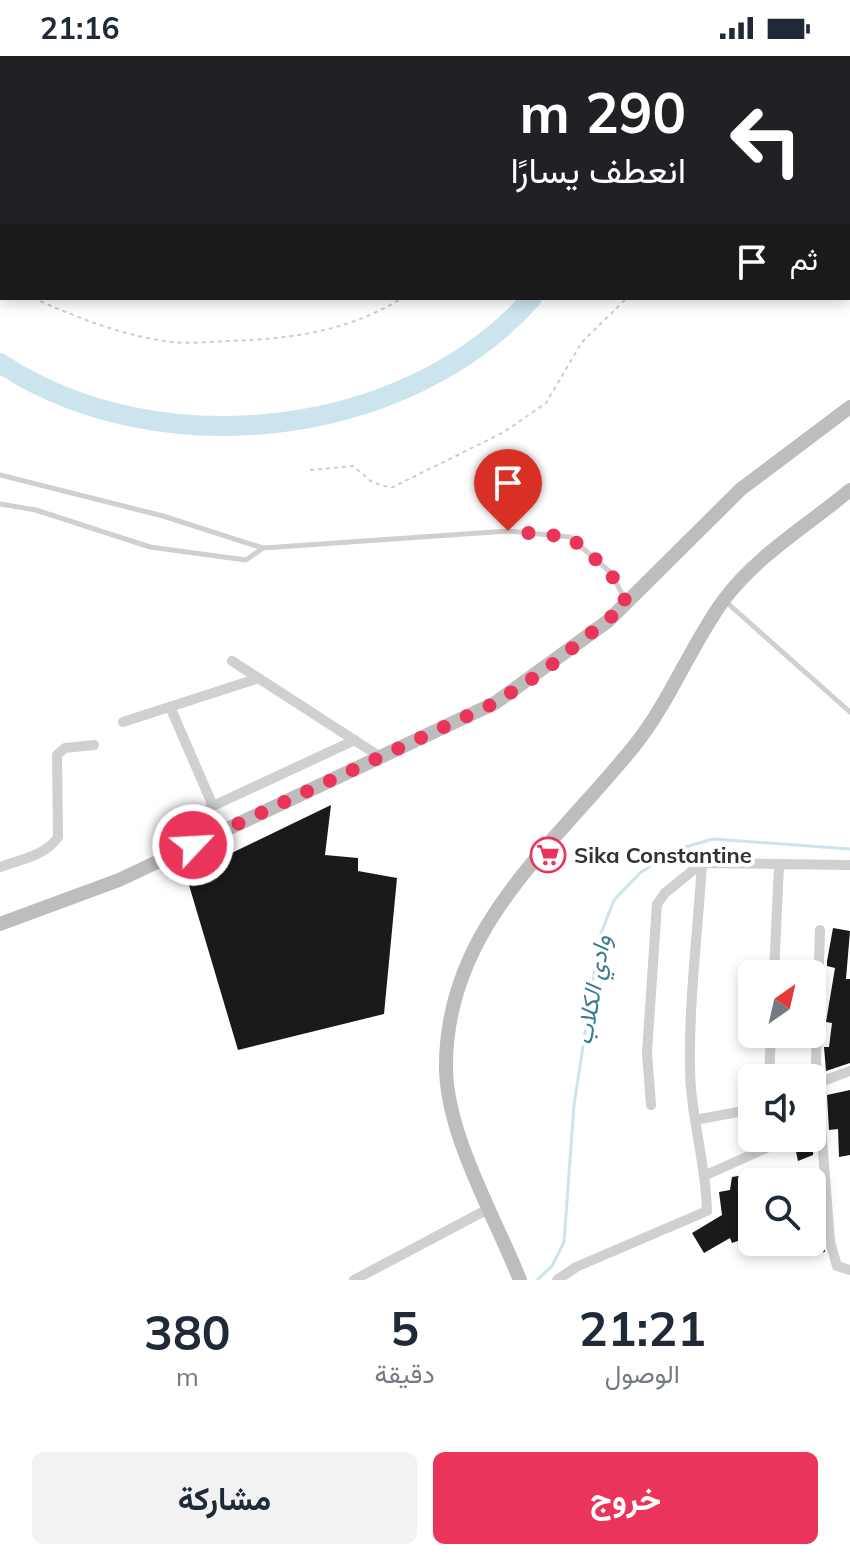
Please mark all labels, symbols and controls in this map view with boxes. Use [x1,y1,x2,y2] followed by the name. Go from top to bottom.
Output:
[40,9,119,47] text: 21:16
[519,77,686,147] text: 290 m
[714,88,818,192] icon: left
[510,147,686,192] text: انعطف يسارًا
[730,240,774,284] icon: arrive
[790,240,818,278] text: ثم
[474,449,542,531] pin
[486,461,530,505] icon: arrive
[151,803,235,887] position arrow
[529,836,567,874] supermarket icon: Sika Constantine
[574,841,752,869] place label: Sika Constantine
[568,932,621,1048] water label: وادي الكلاب
[738,960,826,1048] north arrow
[738,960,826,1256] map controls
[738,1064,826,1152] button: sound
[738,1168,826,1256] button: search
[390,1298,419,1358] text: 5
[579,1298,706,1358] text: 21:21
[144,1302,231,1362] text: 380
[375,1357,435,1390] text: دقيقة
[605,1357,680,1390] text: الوصول
[176,1360,199,1393] text: m
[32,1452,417,1544] button: مشاركة
[433,1452,818,1544] button: خروج

